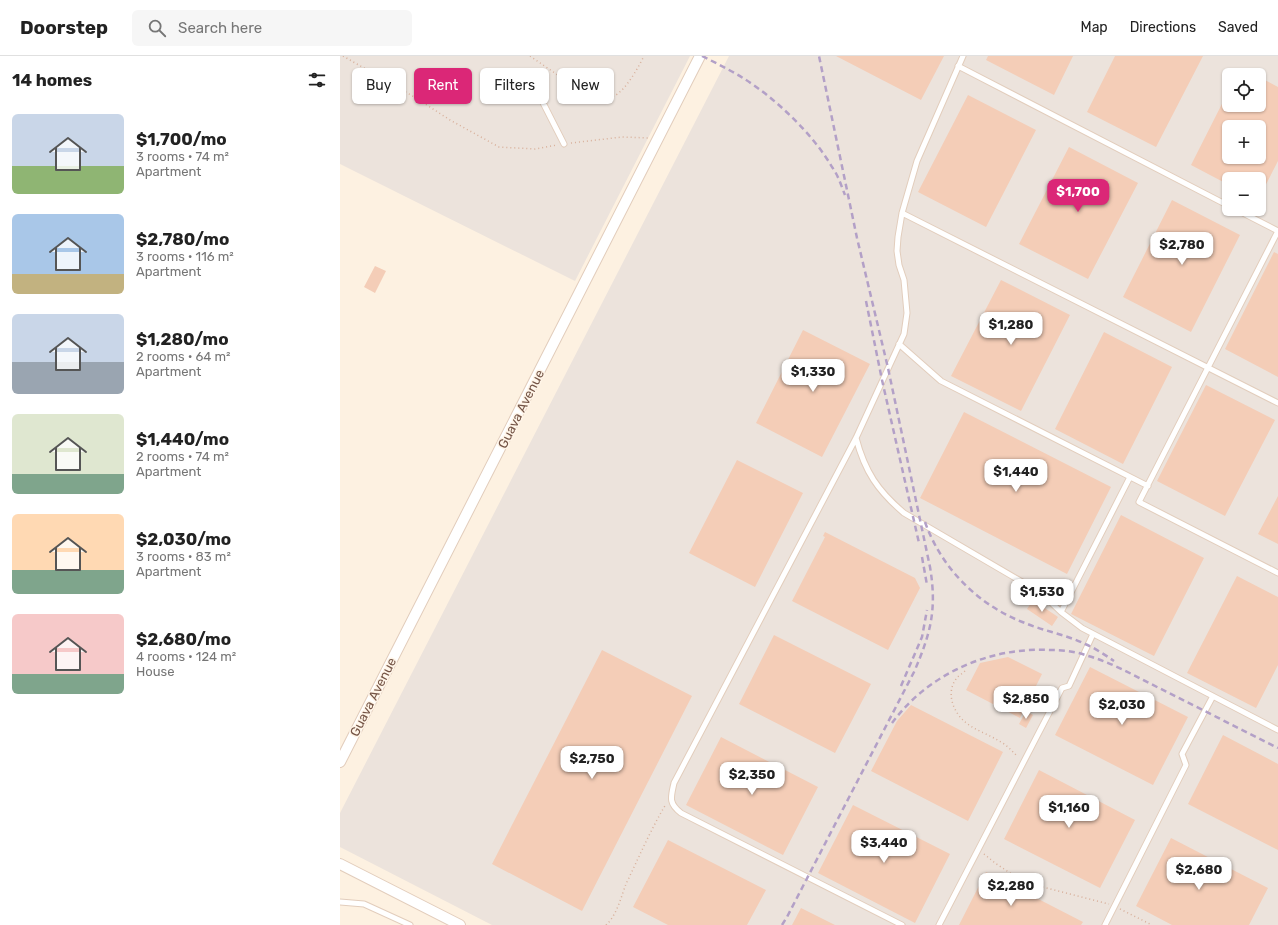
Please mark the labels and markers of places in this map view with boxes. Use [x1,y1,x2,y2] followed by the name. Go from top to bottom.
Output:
[1045,179,1111,213] pin: $1,700
[1149,232,1215,266] pin: $2,780
[978,312,1044,346] pin: $1,280
[780,359,846,393] pin: $1,330
[983,459,1049,493] pin: $1,440
[1009,579,1075,613] pin: $1,530
[993,686,1059,720] pin: $2,850
[1089,692,1155,726] pin: $2,030
[559,746,625,780] pin: $2,750
[719,762,785,796] pin: $2,350
[1036,795,1102,829] pin: $1,160
[851,830,917,864] pin: $3,440
[1166,857,1232,891] pin: $2,680
[978,873,1044,907] pin: $2,280

